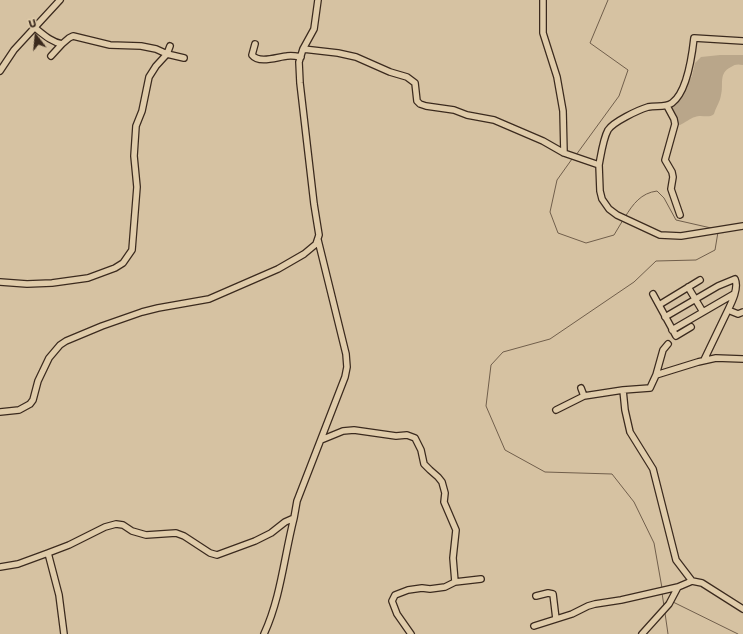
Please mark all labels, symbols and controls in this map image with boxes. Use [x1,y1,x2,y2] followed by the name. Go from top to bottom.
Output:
[16,16,56,56] north arrow
[27,16,38,32] text: U

